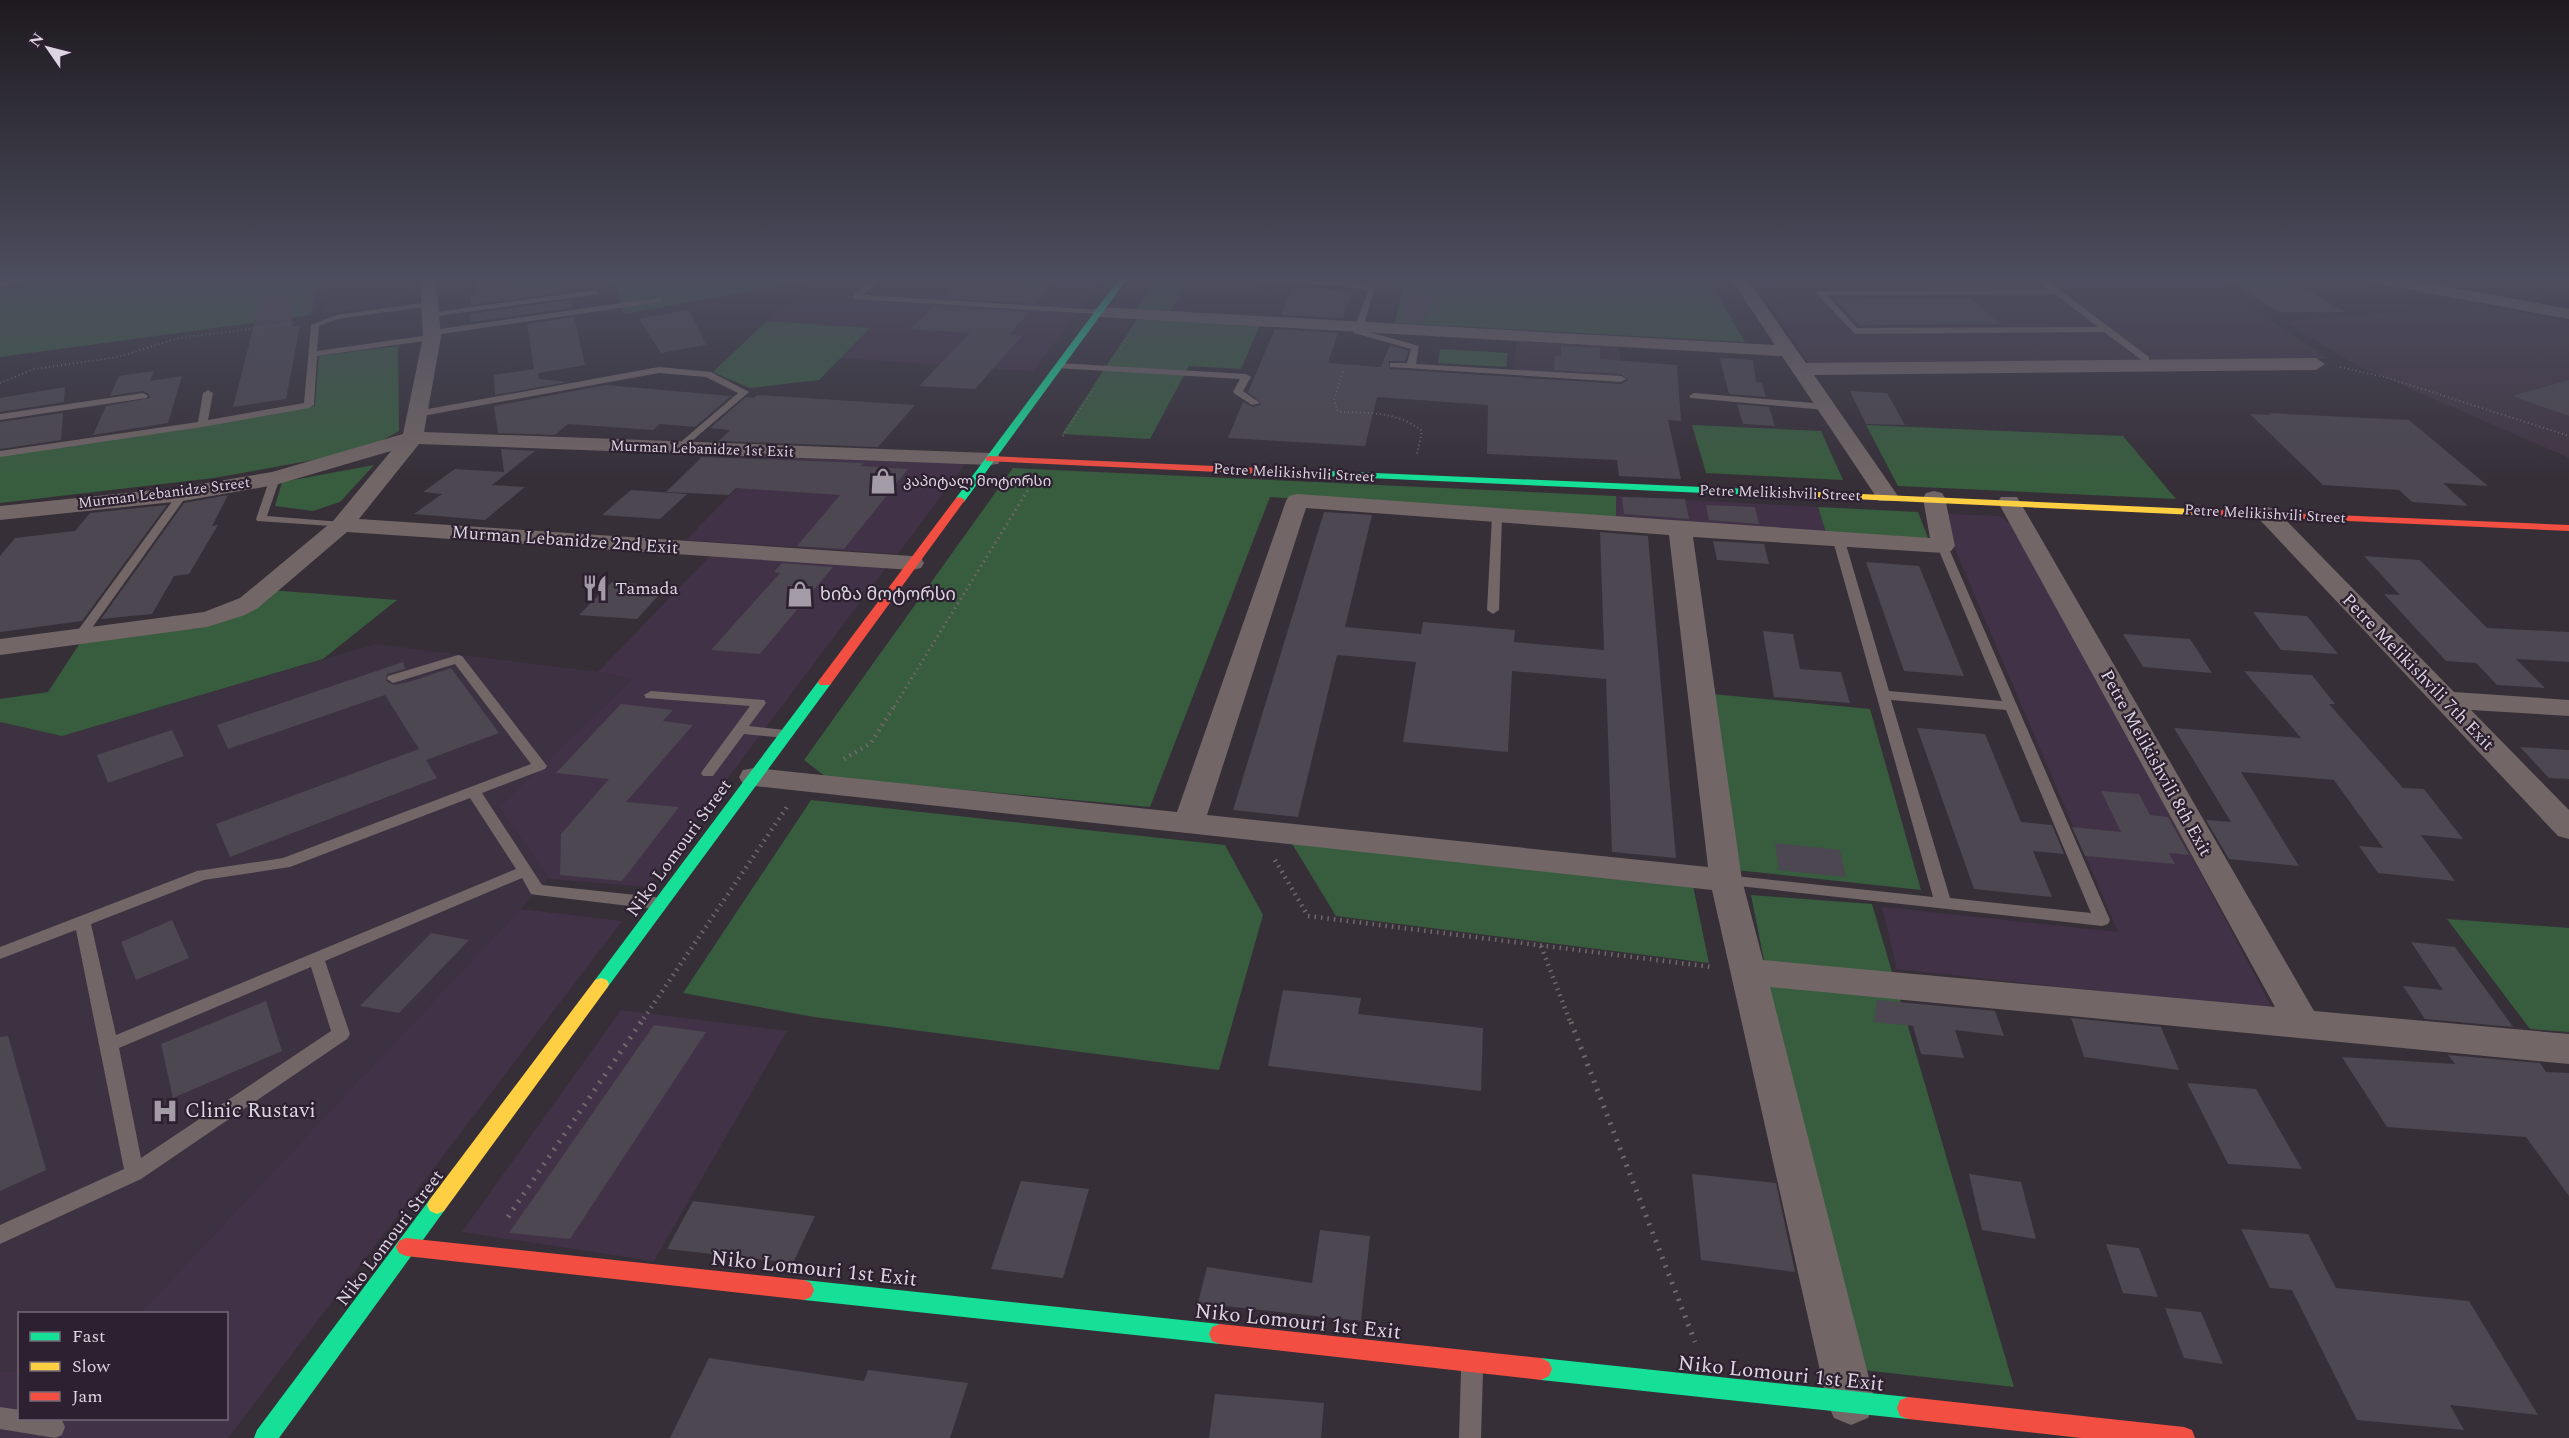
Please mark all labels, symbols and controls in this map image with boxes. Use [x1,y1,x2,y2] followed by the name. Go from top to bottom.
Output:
[18,18,78,78] north arrow
[23,28,50,52] text: N
[610,434,794,464] street label: Murman Lebanidze 1st Exit
[1213,457,1375,489] street label: Petre Melikishvili Street
[868,466,898,496] shop icon: კაპიტალ მოტორსი
[903,470,1051,493] place label: კაპიტალ მოტორსი
[77,471,251,515] street label: Murman Lebanidze Street
[1699,479,1861,507] street label: Petre Melikishvili Street
[2184,498,2346,530] street label: Petre Melikishvili Street
[451,519,679,561] street label: Murman Lebanidze 2nd Exit
[580,573,610,603] restaurant icon: Tamada
[615,575,678,602] place label: Tamada
[785,579,815,609] shop icon: ხიზა მოტორსი
[820,581,956,608] place label: ხიზა მოტორსი
[2335,587,2501,757] street label: Petre Melikishvili 7th Exit
[2093,665,2219,861] street label: Petre Melikishvili 8th Exit
[620,773,738,923] street label: Niko Lomouri Street
[185,1095,316,1127] place label: Clinic Rustavi
[150,1096,180,1126] hospital icon: Clinic Rustavi
[330,1164,450,1312] street label: Niko Lomouri Street
[709,1242,919,1296] street label: Niko Lomouri 1st Exit
[1193,1295,1403,1349] street label: Niko Lomouri 1st Exit
[18,1312,228,1420] legend
[72,1323,105,1350] text: Fast
[1676,1347,1886,1401] street label: Niko Lomouri 1st Exit
[72,1353,111,1380] text: Slow
[72,1383,103,1410] text: Jam

